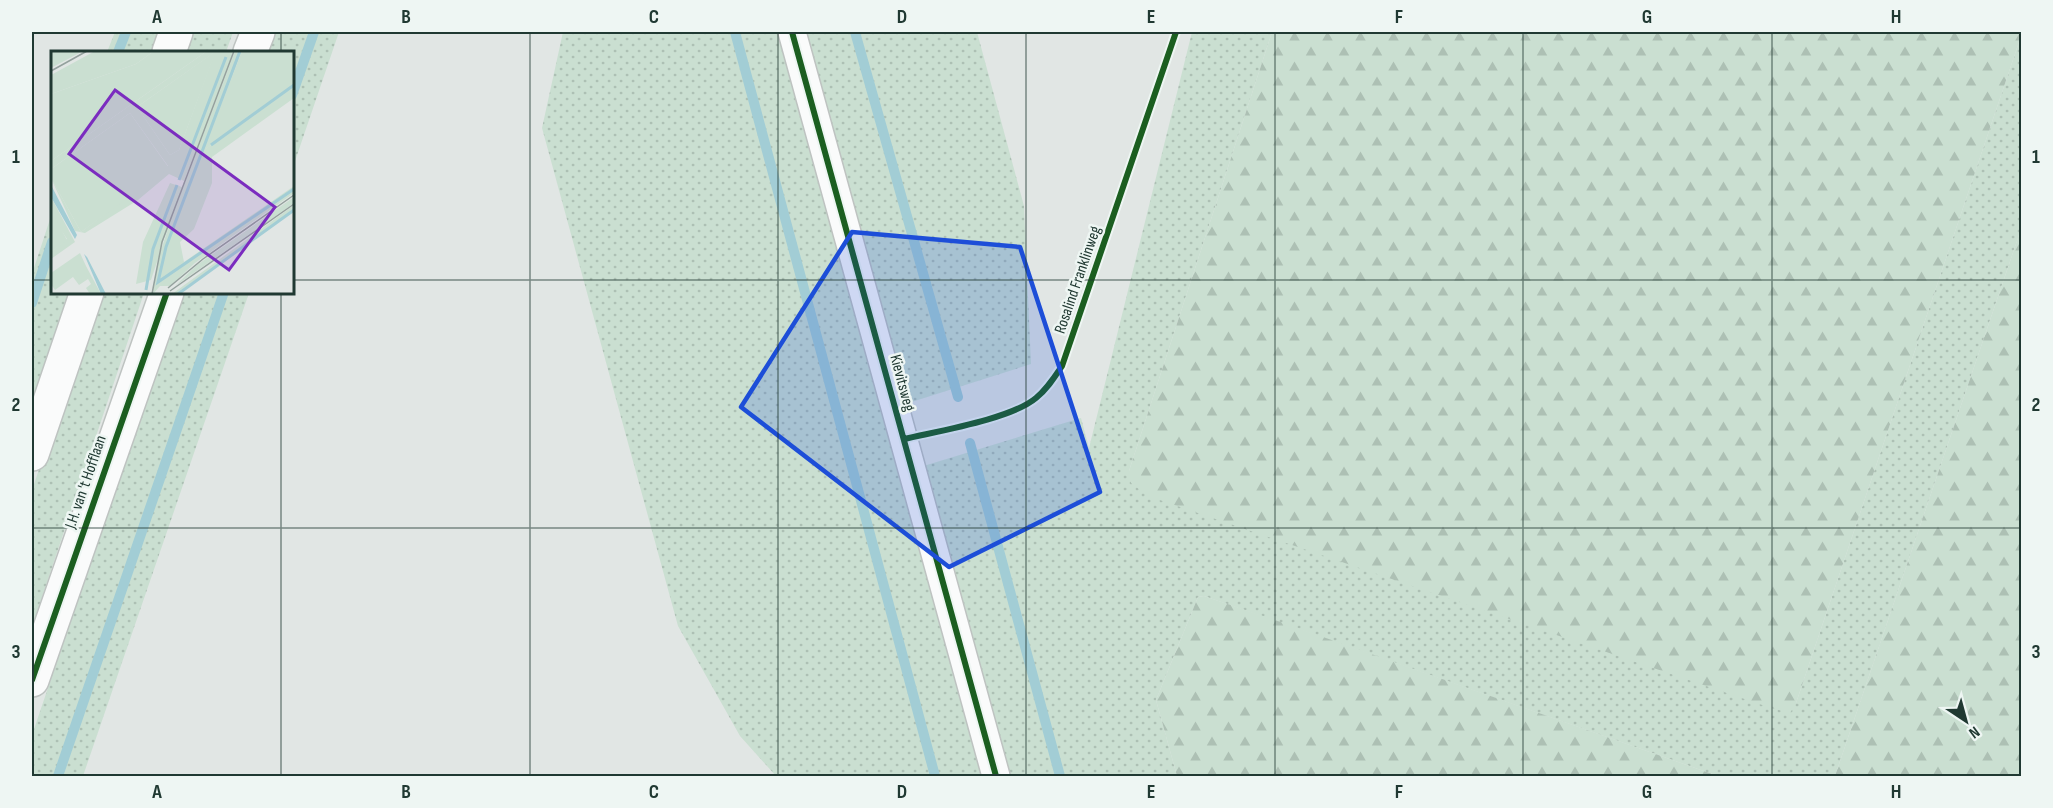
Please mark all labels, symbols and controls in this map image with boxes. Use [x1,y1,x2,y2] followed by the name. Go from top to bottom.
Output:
[151,5,162,29] text: A
[401,5,411,29] text: B
[649,5,659,29] text: C
[897,5,907,29] text: D
[1147,5,1155,29] text: E
[1395,5,1403,29] text: F
[1642,5,1652,29] text: G
[1891,5,1901,29] text: H
[51,51,294,294] inset map
[12,145,20,169] text: 1
[2032,145,2040,169] text: 1
[1051,224,1105,336] street label: Rosalind Franklinweg
[885,353,919,413] street label: Kievitsweg
[12,393,20,417] text: 2
[2032,393,2040,417] text: 2
[61,433,111,532] street label: J.H. van 't Hofflaan
[12,640,21,664] text: 3
[2032,640,2041,664] text: 3
[1936,691,1996,751] north arrow
[1965,722,1983,742] text: N
[151,780,162,804] text: A
[401,780,411,804] text: B
[649,780,659,804] text: C
[897,780,907,804] text: D
[1147,780,1155,804] text: E
[1395,780,1403,804] text: F
[1642,780,1652,804] text: G
[1891,780,1901,804] text: H

